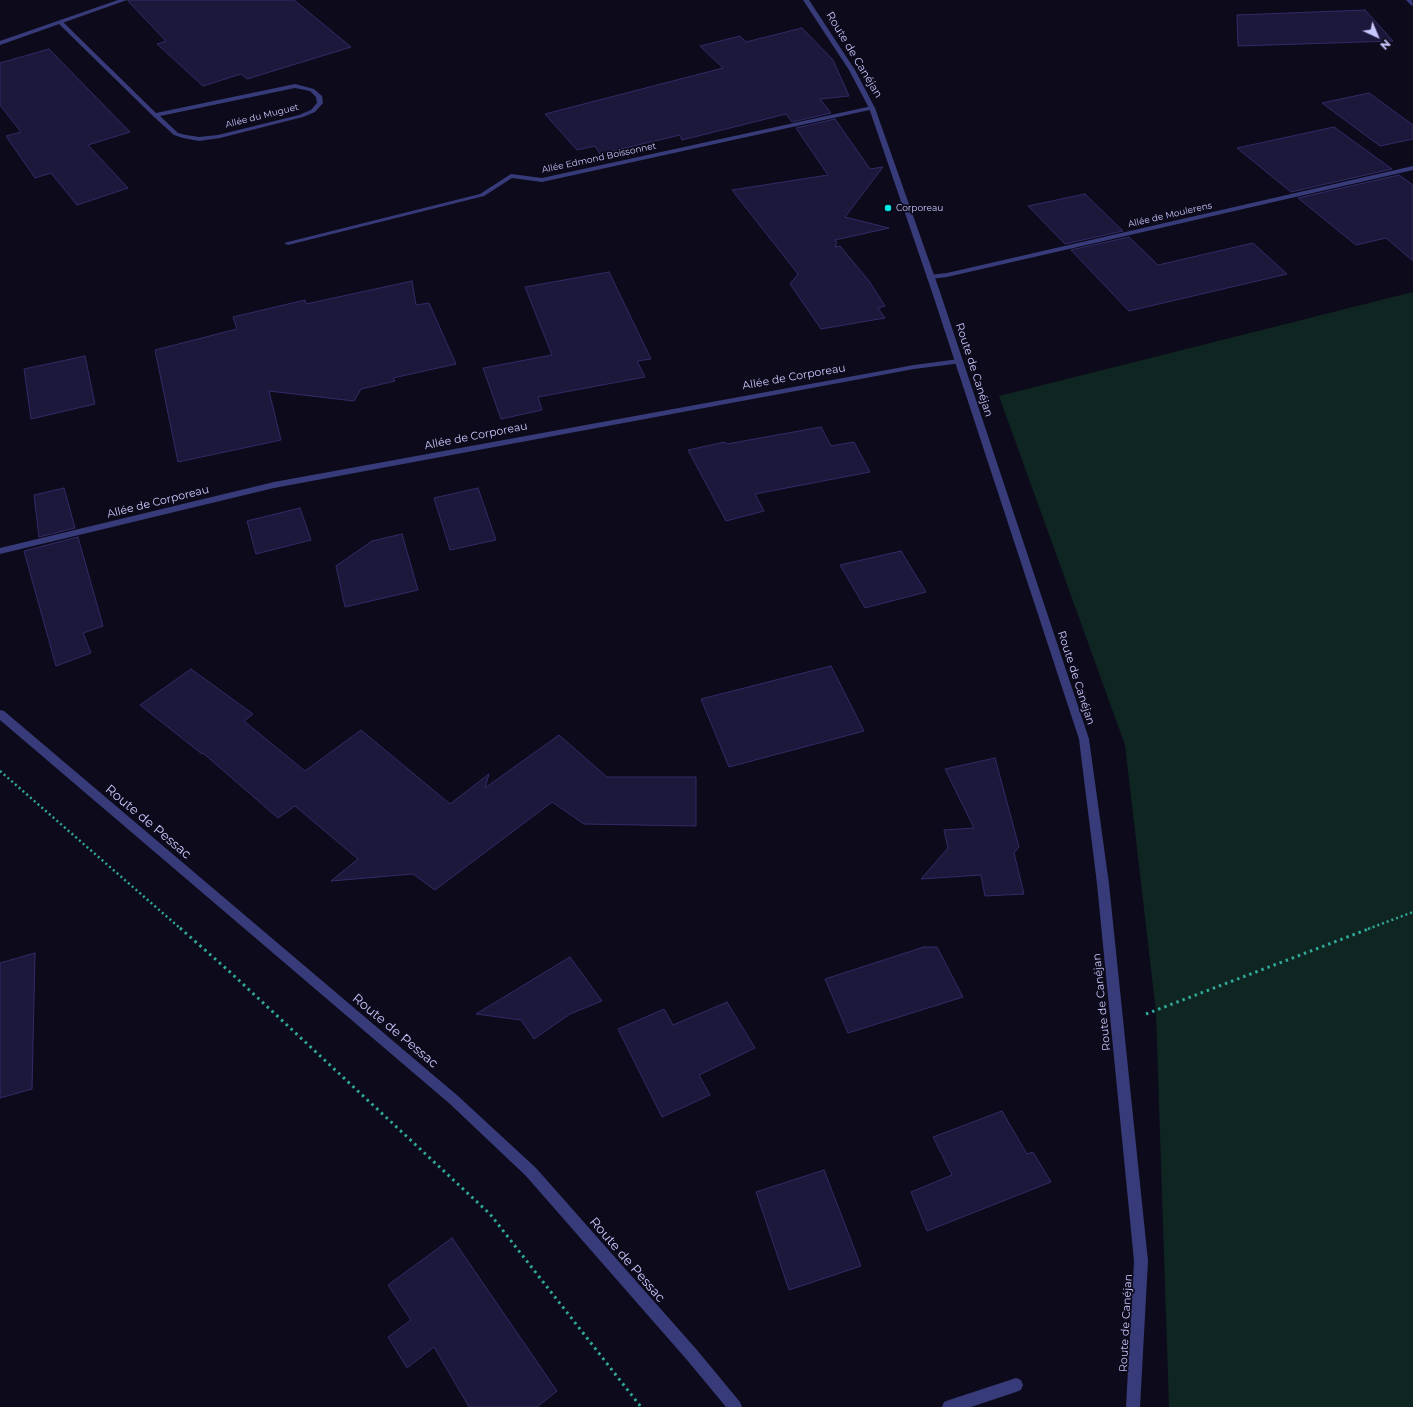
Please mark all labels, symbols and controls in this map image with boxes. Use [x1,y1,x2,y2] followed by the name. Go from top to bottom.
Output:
[823,10,885,100] street label: Route de Canéjan
[1357,16,1397,56] north arrow
[1377,37,1393,53] text: N
[224,102,300,130] street label: Allée du Muguet
[541,141,657,175] street label: Allée Edmond Boissonnet
[1127,200,1213,230] street label: Allée de Moulerens
[883,203,893,213] marker: Corporeau
[896,203,943,213] place label: Corporeau
[953,321,995,419] street label: Route de Canéjan
[741,361,847,393] street label: Allée de Corporeau
[423,420,529,452] street label: Allée de Corporeau
[106,483,210,521] street label: Allée de Corporeau
[1055,629,1097,727] street label: Route de Canéjan
[102,782,194,862] street label: Route de Pessac
[1090,953,1114,1051] street label: Route de Canéjan
[349,991,441,1071] street label: Route de Pessac
[586,1214,668,1306] street label: Route de Pessac
[1117,1274,1135,1372] street label: Route de Canéjan

